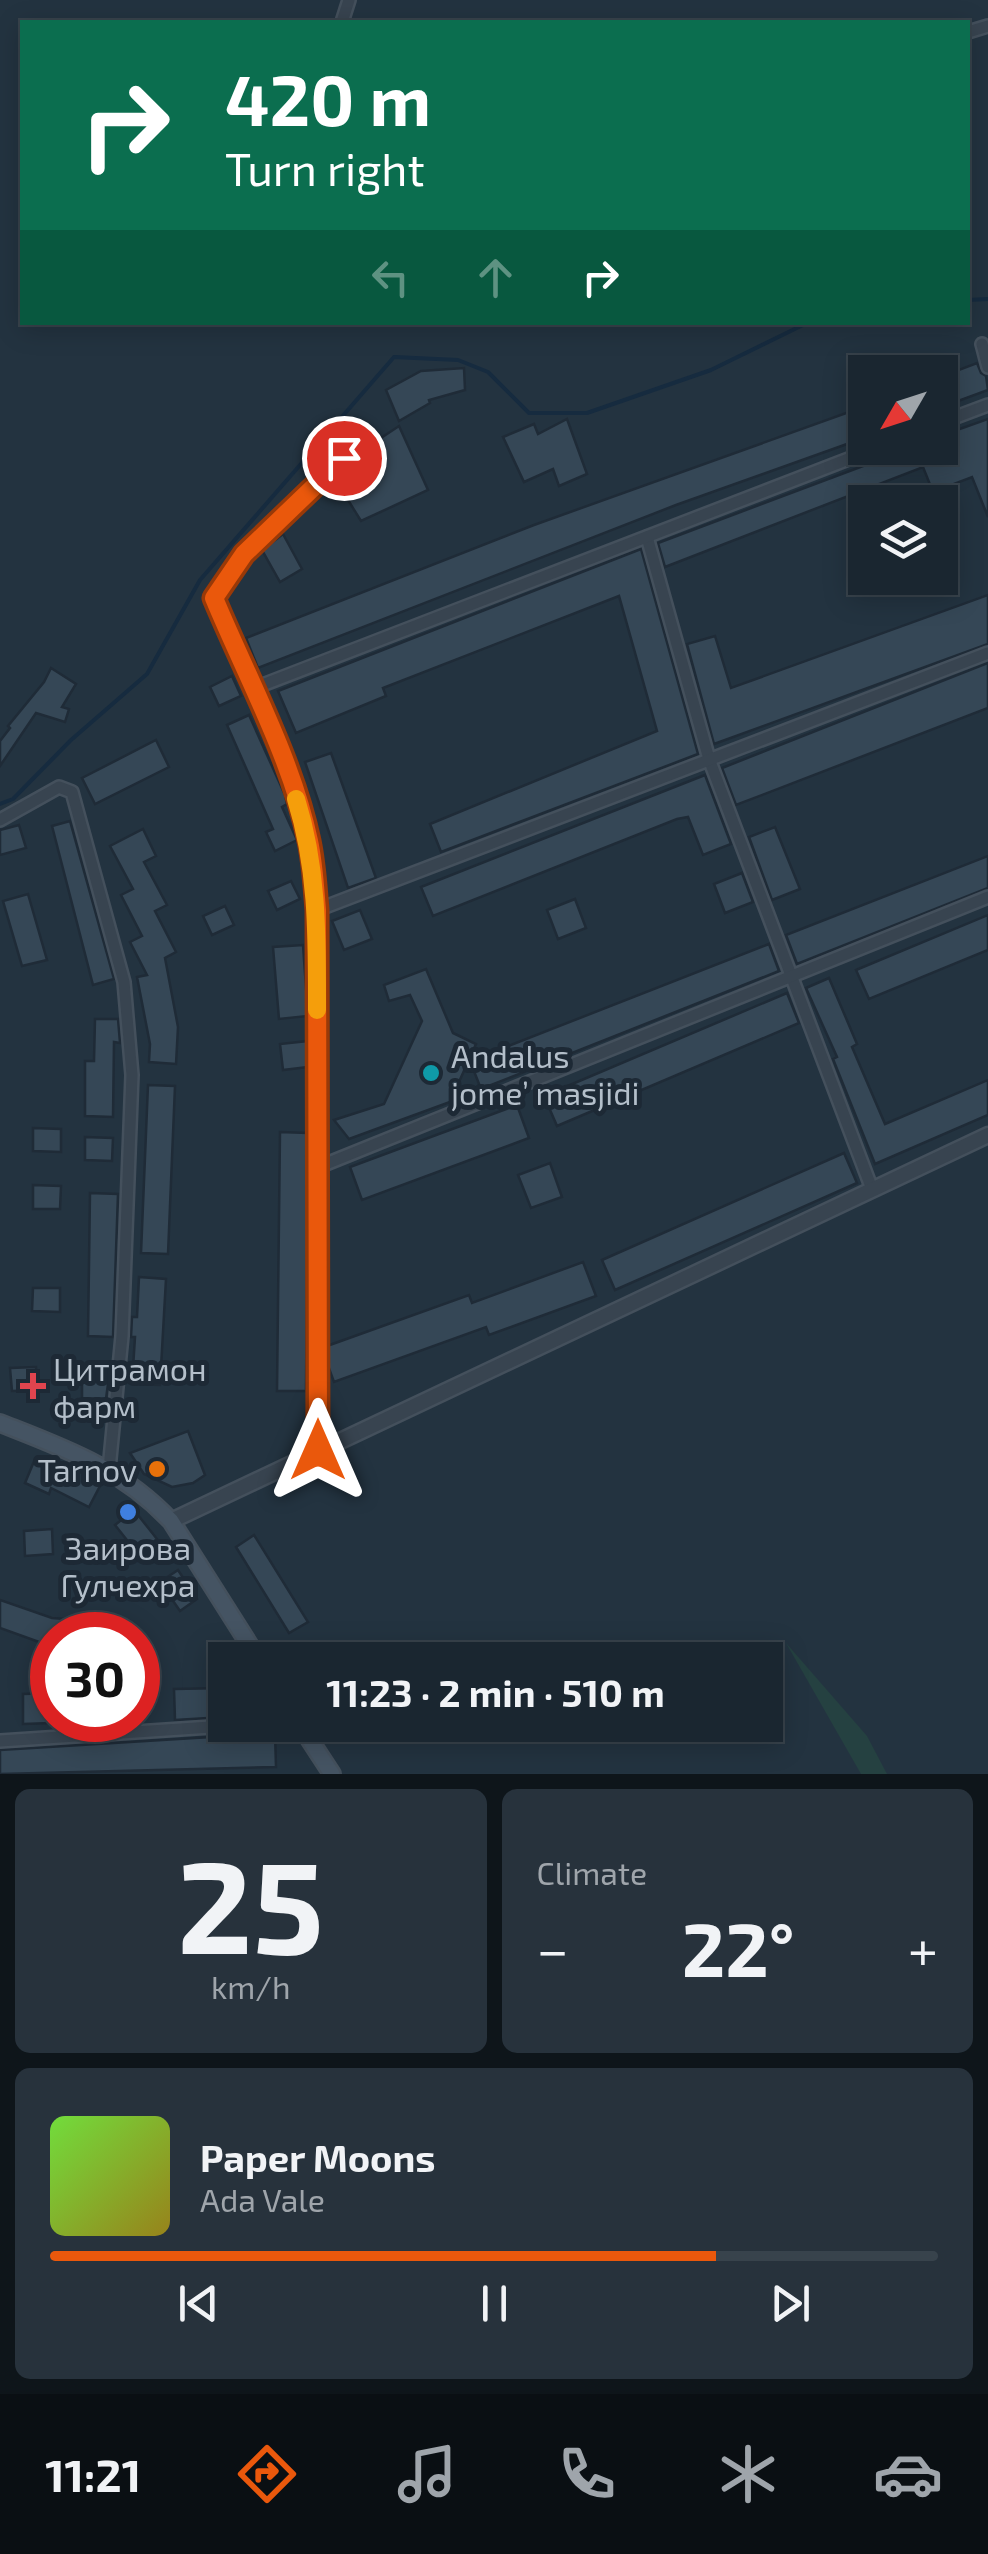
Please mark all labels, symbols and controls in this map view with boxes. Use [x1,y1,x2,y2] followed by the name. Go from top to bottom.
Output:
[225,56,431,140] text: 420 m
[60,60,190,190] icon: right
[225,141,425,195] text: Turn right
[363,250,418,305] icon: left
[468,250,523,305] icon: ahead
[573,250,628,305] icon: right
[848,355,958,465] north arrow
[848,355,958,595] map controls
[302,416,387,501] pin
[317,431,372,486] icon: arrive
[848,485,958,595] button: layers
[451,1036,639,1112] place label: Andalus jome’ masjidi
[420,1062,442,1084] marker: Andalus jome’ masjidi
[53,1349,207,1424] place label: Цитрамон фарм
[22,1375,44,1397] marker: Цитрамон фарм
[266,1398,370,1502] position arrow
[37,1450,137,1488] place label: Tarnov
[146,1458,168,1480] marker: Tarnov
[117,1501,139,1523] marker: Заирова Гулчехра
[61,1528,195,1604] place label: Заирова Гулчехра
[30,1612,160,1742] speed limit sign: 30
[326,1669,665,1715] text: 11:23 · 2 min · 510 m
[177,1824,324,1980] text: 25
[537,1853,647,1891] text: Climate
[682,1902,795,1992] text: 22°
[537,1915,569,1981] text: −
[908,1915,938,1981] text: +
[211,1967,290,2005] text: km/h
[200,2134,436,2180] text: Paper Moons
[200,2180,325,2218] text: Ada Vale
[171,2276,226,2331] icon: previous
[467,2276,522,2331] icon: pause
[763,2276,818,2331] icon: next
[232,2439,302,2509] icon: directions
[392,2439,462,2509] icon: music
[552,2439,622,2509] icon: phone
[713,2439,783,2509] icon: climate
[873,2439,943,2509] icon: car
[45,2447,141,2501] text: 11:21

